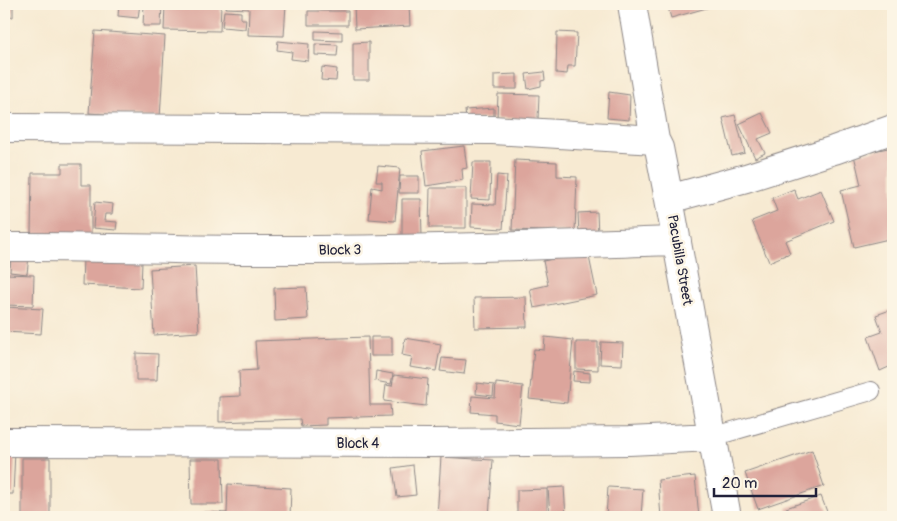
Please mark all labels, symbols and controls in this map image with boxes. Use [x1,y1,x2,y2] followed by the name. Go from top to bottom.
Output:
[664,214,696,307] street label: Pacubilla Street
[319,241,362,259] street label: Block 3
[337,435,379,452] street label: Block 4
[714,466,817,498] scale bar
[722,474,757,493] text: 20 m

